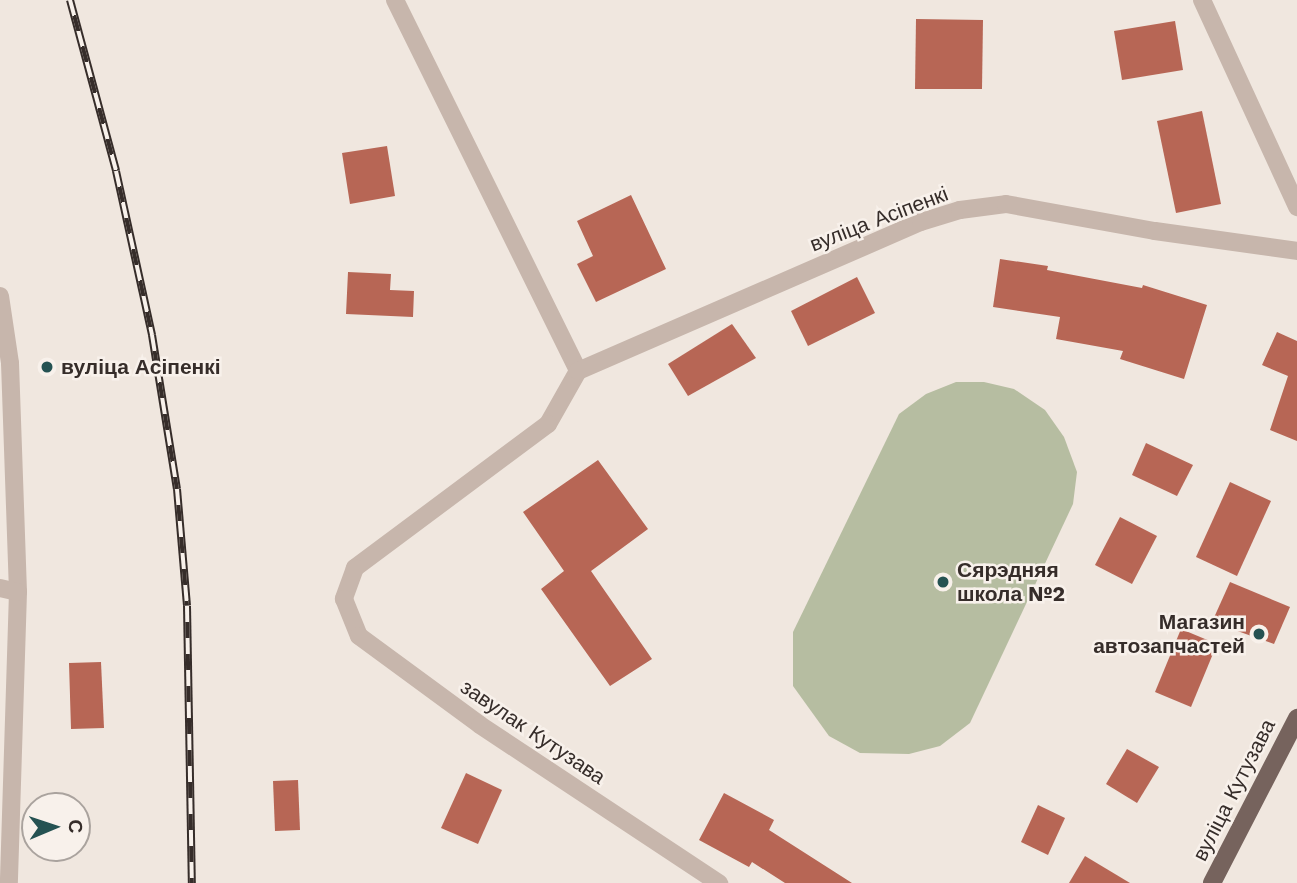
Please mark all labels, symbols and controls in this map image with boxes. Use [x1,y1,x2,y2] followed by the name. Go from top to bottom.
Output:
[806,181,952,257] street label: вуліца Асіпенкі
[61,354,221,380] place label: вуліца Асіпенкі
[39,359,55,375] marker: вуліца Асіпенкі
[957,557,1065,607] place label: Сярэдняя школа №2
[935,574,951,590] marker: Сярэдняя школа №2
[1093,609,1245,659] place label: Магазин автозапчастей
[1251,626,1267,642] marker: Магазин автозапчастей
[456,674,610,790] street label: завулак Кутузава
[1187,715,1281,865] street label: вуліца Кутузава
[21,792,91,862] north arrow
[64,819,87,834] text: С

